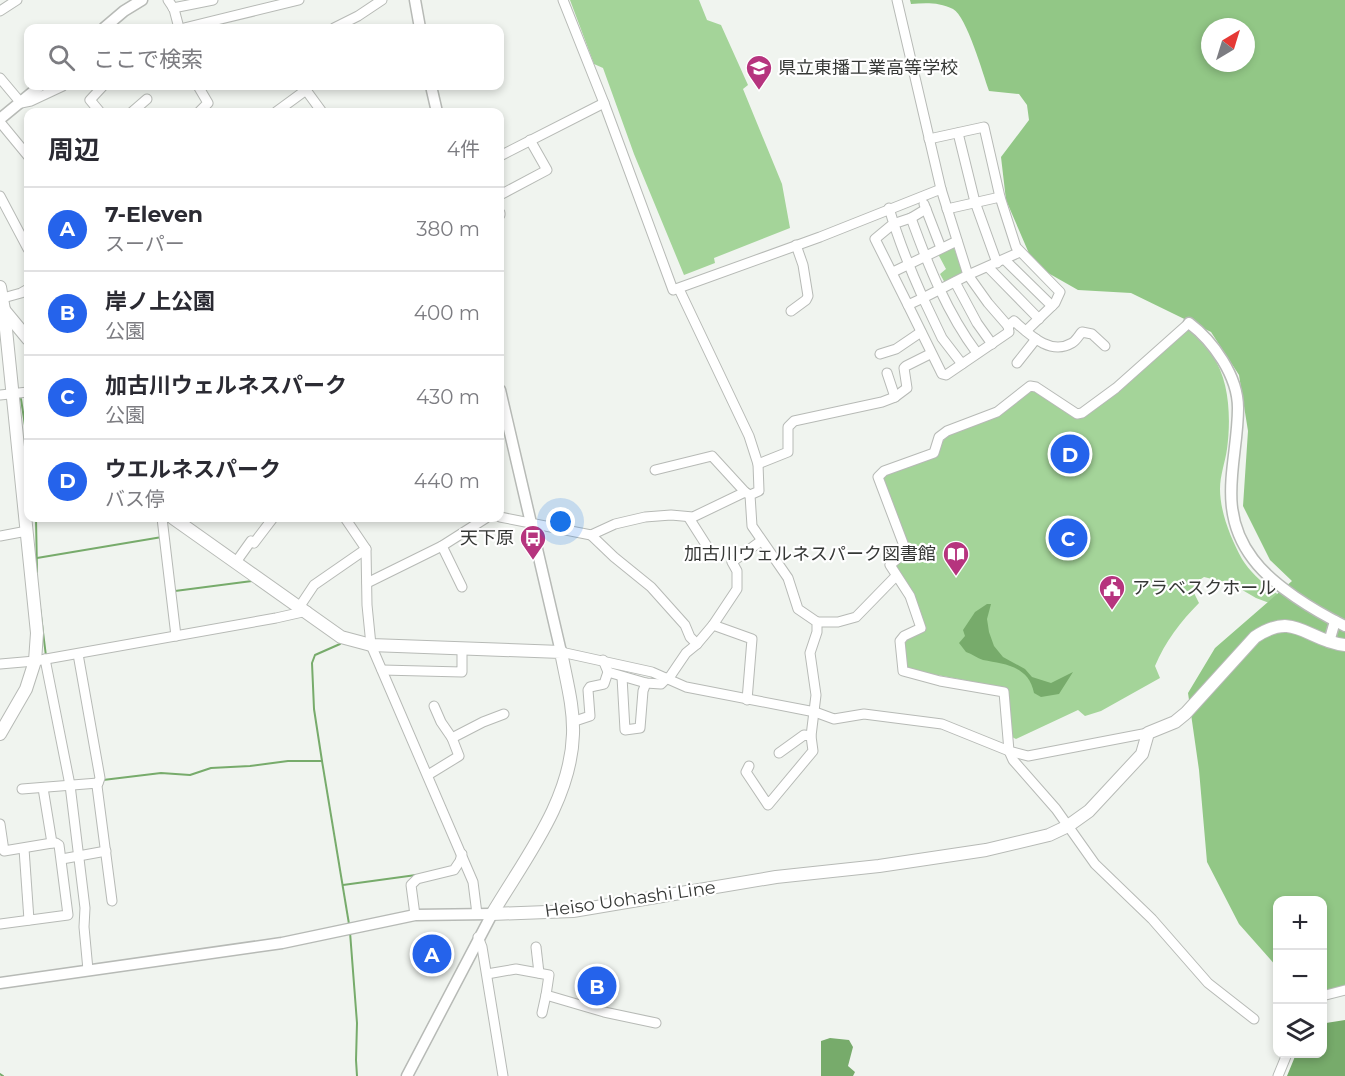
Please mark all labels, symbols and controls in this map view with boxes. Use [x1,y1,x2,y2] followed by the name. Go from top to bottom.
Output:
[1201,18,1255,72] north arrow
[24,24,504,90] search box
[45,41,78,74] icon: search
[93,46,203,73] text: ここで検索
[744,53,774,91] school or university icon: 県立東播工業高等学校
[778,57,958,79] place label: 県立東播工業高等学校
[48,134,100,166] text: 周辺
[447,137,480,161] text: 4件
[105,201,203,228] text: 7-Eleven
[60,217,75,241] text: A
[416,217,480,241] text: 380 m
[105,232,185,256] text: スーパー
[105,288,215,315] text: 岸ノ上公園
[60,301,75,325] text: B
[414,301,480,325] text: 400 m
[105,319,145,343] text: 公園
[105,372,347,399] text: 加古川ウェルネスパーク
[60,385,75,409] text: C
[416,385,480,409] text: 430 m
[105,403,145,427] text: 公園
[1050,432,1090,476] pin: D
[105,456,281,483] text: ウエルネスパーク
[59,469,76,493] text: D
[414,469,480,493] text: 440 m
[105,487,165,511] text: バス停
[546,507,575,536] your location
[1048,516,1088,560] pin: C
[518,523,548,561] bus stop icon: 天下原
[460,527,514,549] place label: 天下原
[941,539,971,577] library icon: 加古川ウェルネスパーク図書館
[684,543,936,565] place label: 加古川ウェルネスパーク図書館
[1097,573,1127,611] public building icon: アラベスクホール
[1132,577,1276,599] place label: アラベスクホール
[543,876,717,922] street label: Heiso Uohashi Line
[1273,896,1327,1058] map controls
[1273,896,1327,950] button: +
[412,932,452,976] pin: A
[1273,950,1327,1004] button: −
[578,964,616,1008] pin: B
[1273,1004,1327,1058] button: layers

